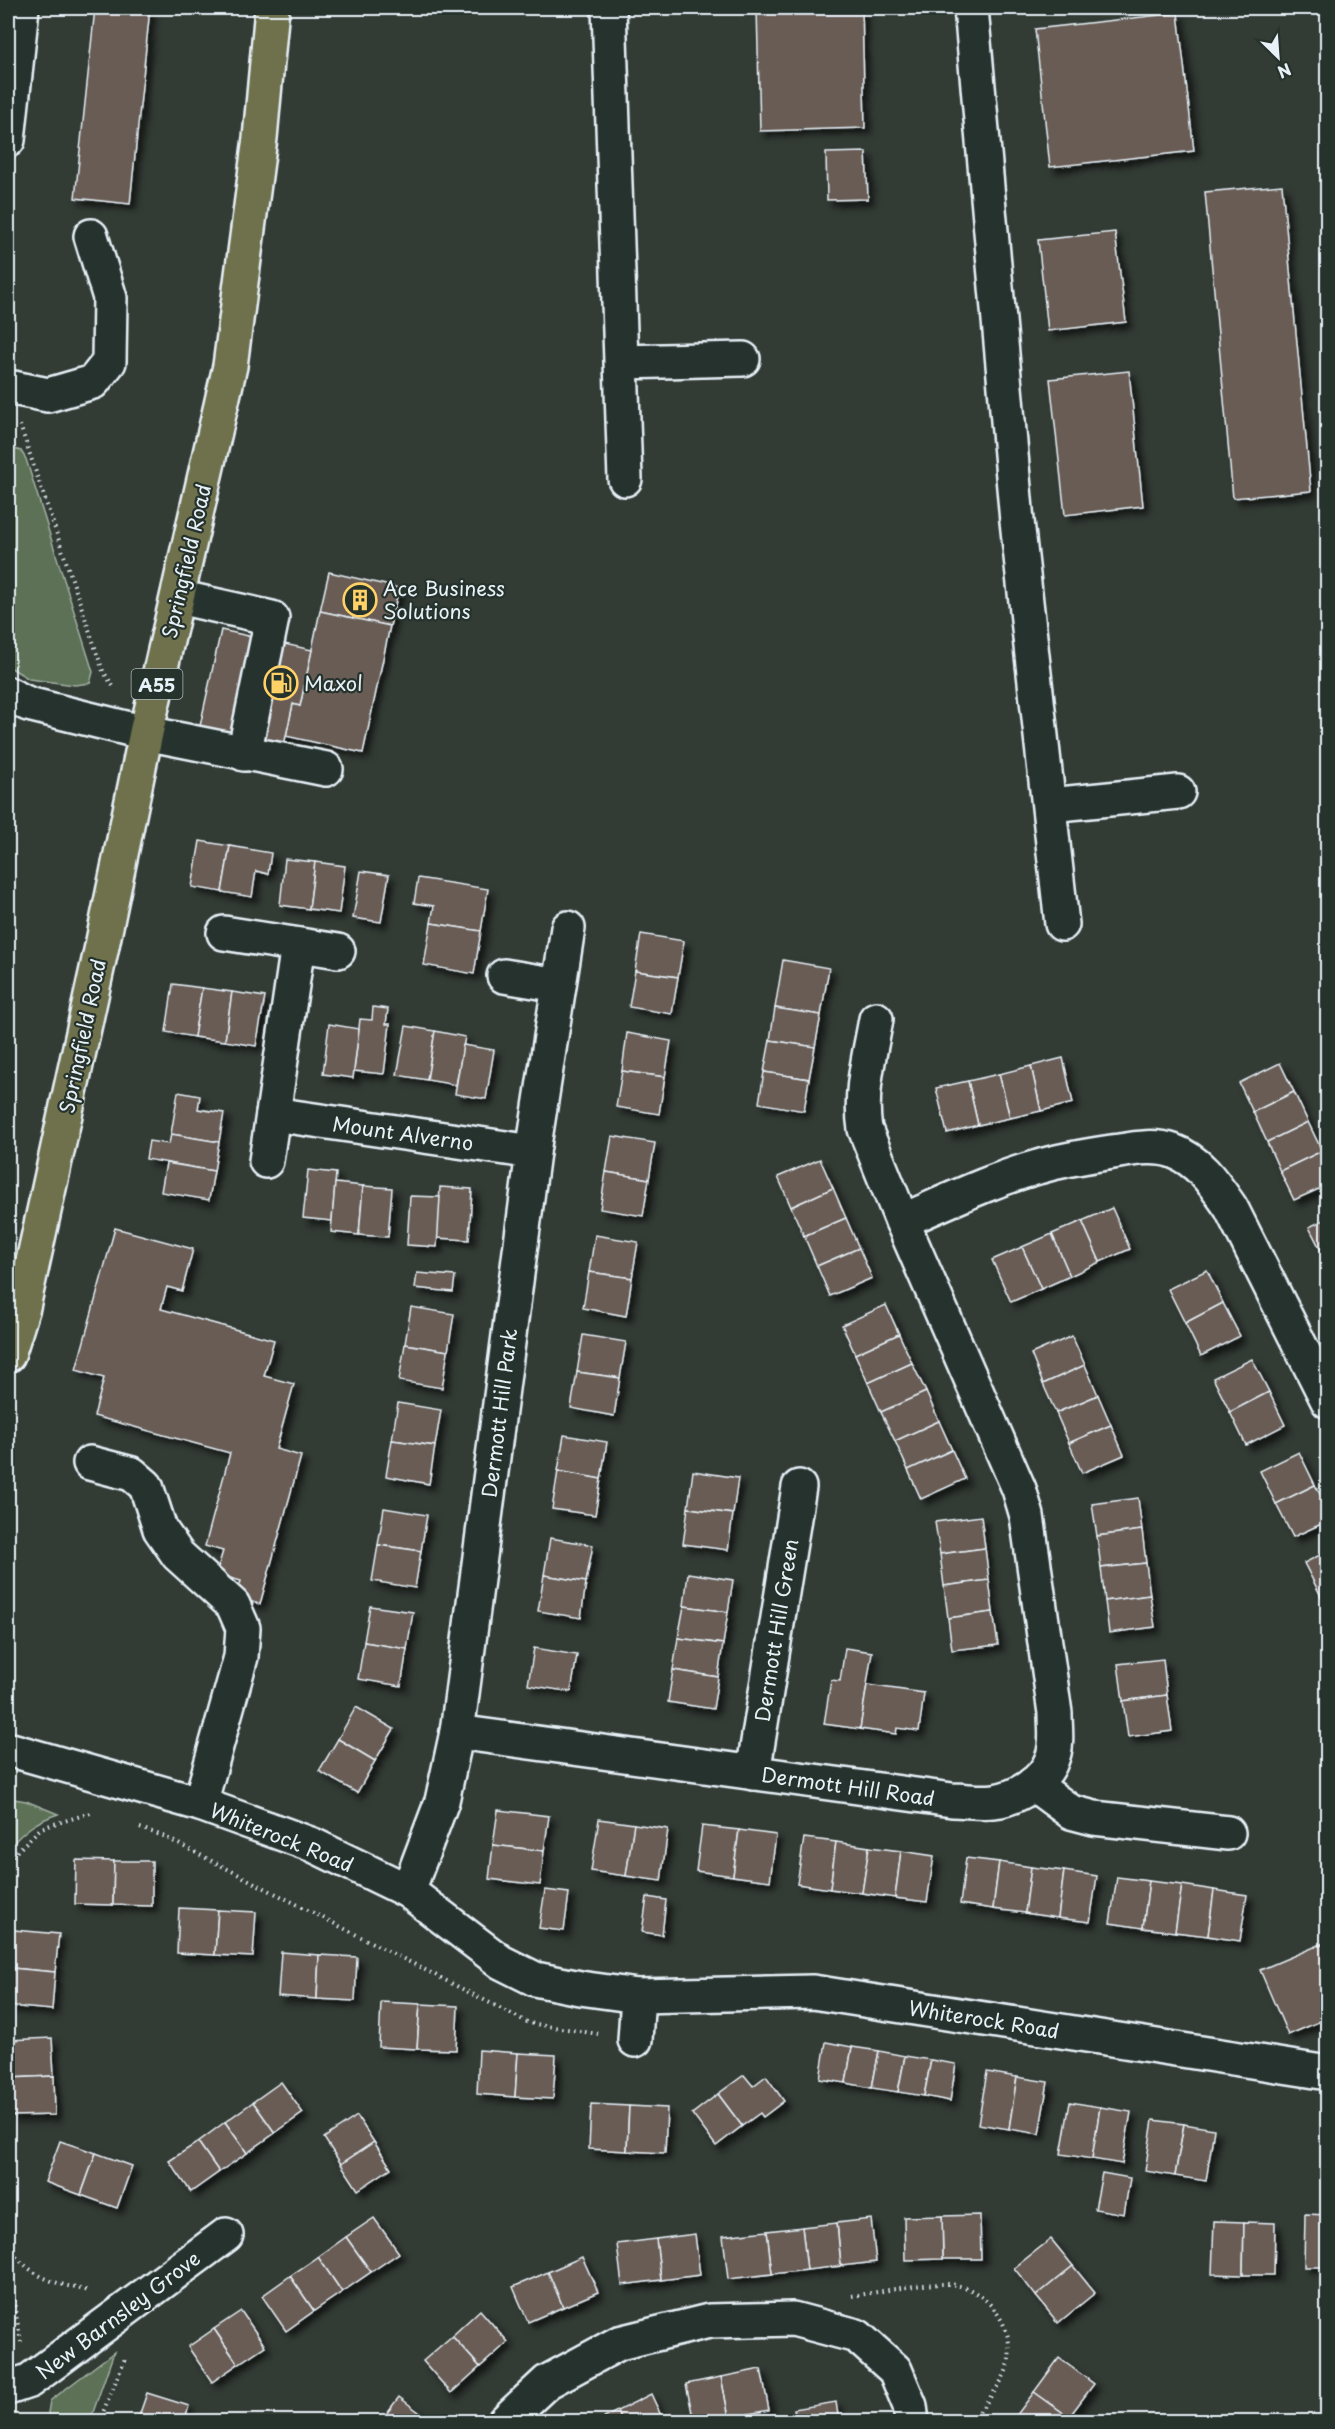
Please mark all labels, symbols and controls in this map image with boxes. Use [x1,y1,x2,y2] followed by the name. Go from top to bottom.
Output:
[1248,27,1308,87] north arrow
[1274,58,1296,85] text: N
[154,481,218,641] street label: Springfield Road
[383,573,505,626] place label: Ace Business Solutions
[342,582,378,618] building icon: Ace Business Solutions
[263,665,299,701] fuel station icon: Maxol
[304,668,363,698] place label: Maxol
[132,669,182,699] road number: A55
[51,956,113,1116] street label: Springfield Road
[330,1108,476,1158] street label: Mount Alverno
[474,1327,524,1499] street label: Dermott Hill Park
[747,1536,805,1724] street label: Dermott Hill Green
[759,1759,937,1813] street label: Dermott Hill Road
[206,1795,358,1879] street label: Whiterock Road
[907,1992,1061,2046] street label: Whiterock Road
[30,2243,206,2387] street label: New Barnsley Grove

